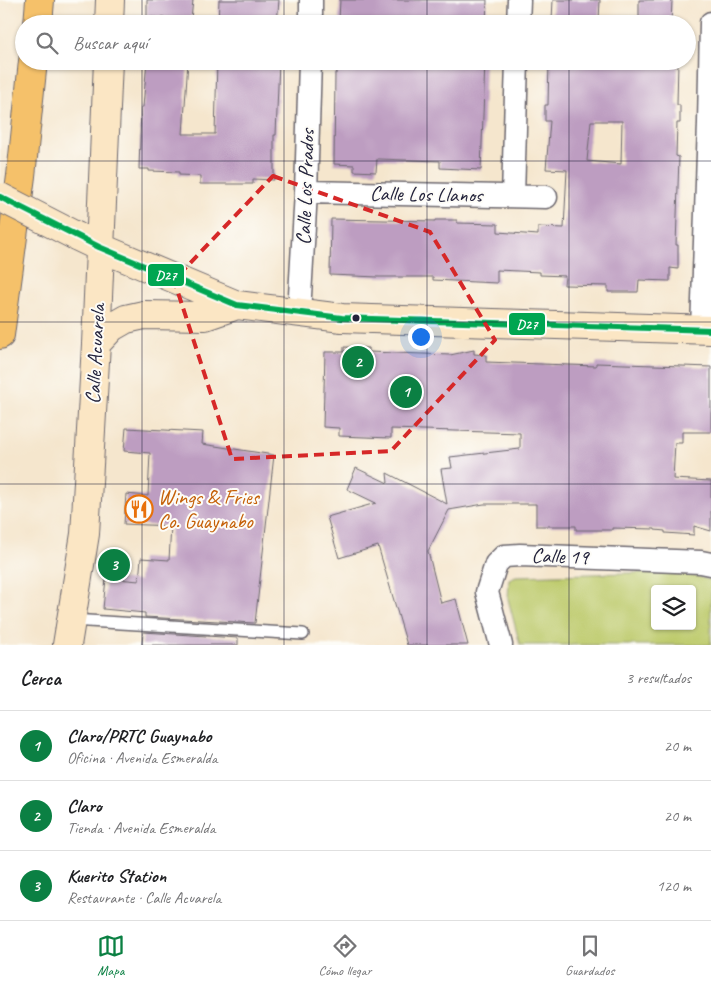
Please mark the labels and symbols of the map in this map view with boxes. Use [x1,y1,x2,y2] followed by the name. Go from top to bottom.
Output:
[290,127,320,245] street label: Calle Los Prados
[370,180,484,208] street label: Calle Los Llanos
[147,263,185,287] line badge: D27
[156,267,178,284] text: D27
[79,301,111,405] street label: Calle Acuarela
[508,312,546,336] line badge: D27
[351,313,361,323] unlabelled marker
[517,316,539,333] text: D27
[408,324,434,350] your location
[342,343,374,381] pin: 2
[390,373,422,411] pin: 1
[158,484,260,534] place label: Wings & Fries Co. Guaynabo
[124,494,154,524] restaurant icon: Wings & Fries Co. Guaynabo
[531,542,590,570] street label: Calle 19
[98,546,130,584] pin: 3

